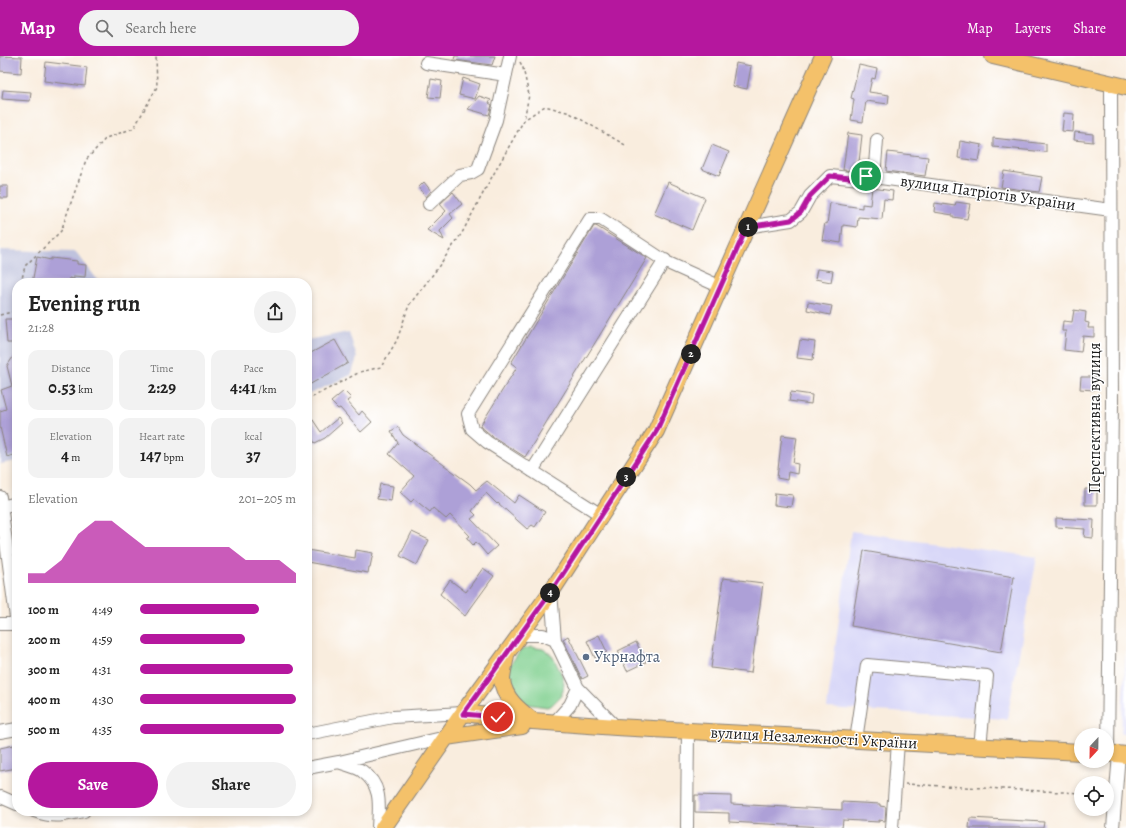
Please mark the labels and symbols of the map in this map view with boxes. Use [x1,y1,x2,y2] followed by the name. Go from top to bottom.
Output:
[849,159,883,193] pin
[899,170,1077,216] street label: вулиця Патріотів України
[738,217,758,237] pin: 1
[1084,342,1106,494] street label: Перспективна вулиця
[681,344,701,364] pin: 2
[616,467,636,487] pin: 3
[540,583,560,603] pin: 4
[594,646,661,668] place label: Укрнафта
[581,652,591,662] marker: Укрнафта
[481,700,515,734] pin
[710,722,918,754] street label: вулиця Незалежності України
[1074,728,1114,768] north arrow

